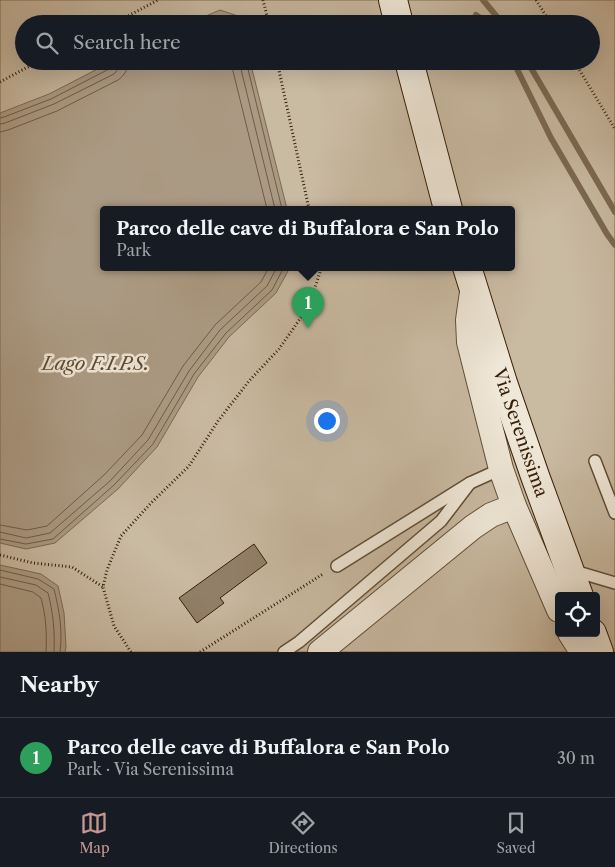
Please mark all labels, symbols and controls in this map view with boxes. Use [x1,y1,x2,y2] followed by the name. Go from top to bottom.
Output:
[15,15,600,70] search box
[33,29,61,57] icon: search
[73,31,181,54] text: Search here
[100,206,515,271] popup
[116,217,499,240] text: Parco delle cave di Buffalora e San Polo
[116,240,151,260] text: Park
[292,287,324,328] pin: 1
[40,352,150,375] water label: Lago F.I.P.S.
[488,364,553,501] street label: Via Serenissima
[314,408,340,434] your location
[555,592,600,637] map controls
[555,592,600,637] button: locate
[20,672,99,697] text: Nearby
[67,736,450,759] text: Parco delle cave di Buffalora e San Polo
[32,748,40,768] text: 1
[557,748,595,768] text: 30 m
[67,759,234,779] text: Park · Via Serenissima
[79,809,110,857] tab: Map
[268,809,338,857] tab: Directions
[497,809,535,857] tab: Saved

